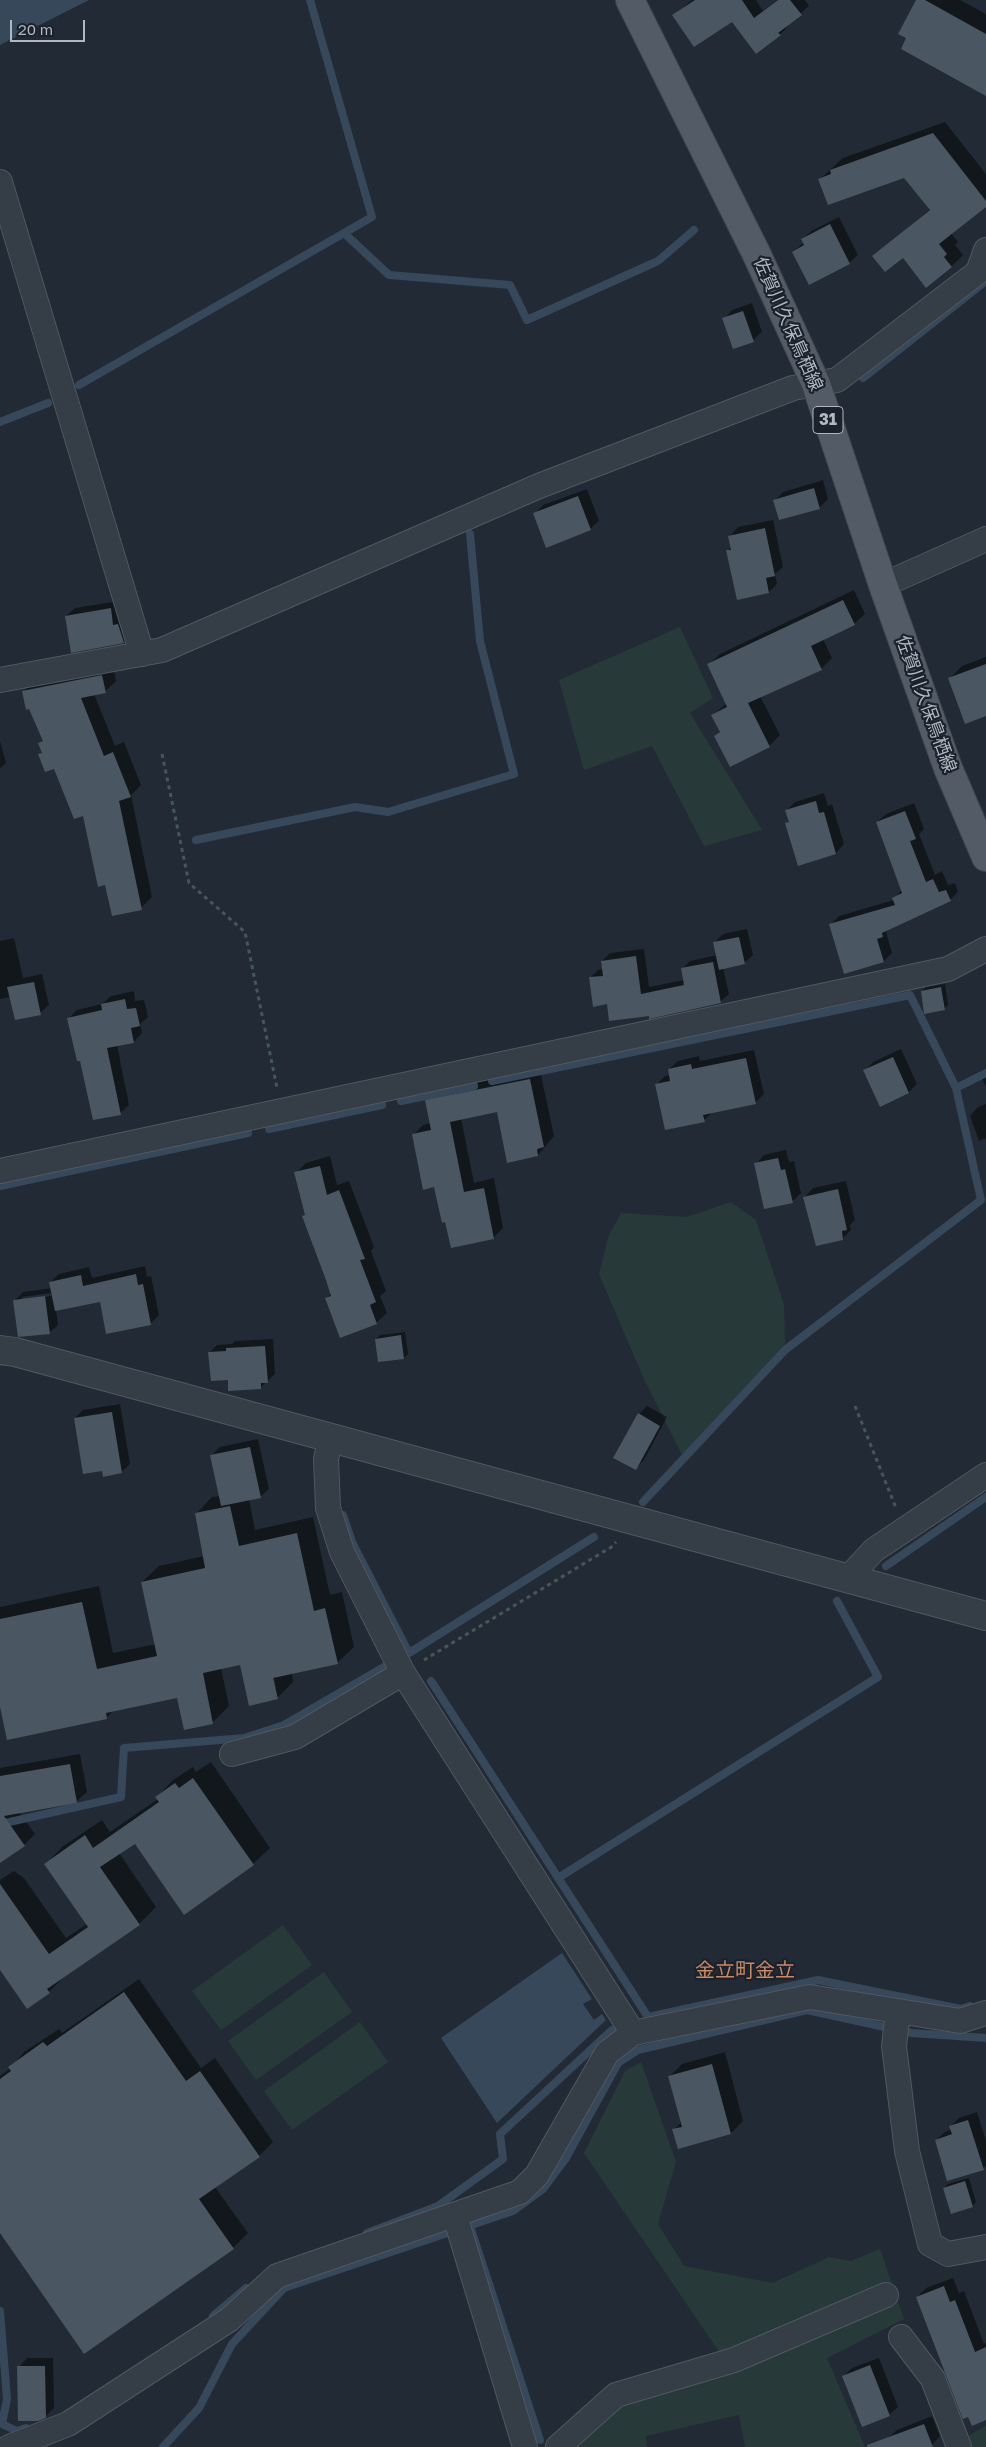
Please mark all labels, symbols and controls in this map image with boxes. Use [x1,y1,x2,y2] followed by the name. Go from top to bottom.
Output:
[12,10,88,42] scale bar
[18,20,53,38] text: 20 m
[749,254,827,394] street label: 佐賀川久保鳥栖線
[813,406,843,434] road number: 31
[891,633,961,775] street label: 佐賀川久保鳥栖線
[695,1959,795,1983] district label: 金立町金立

